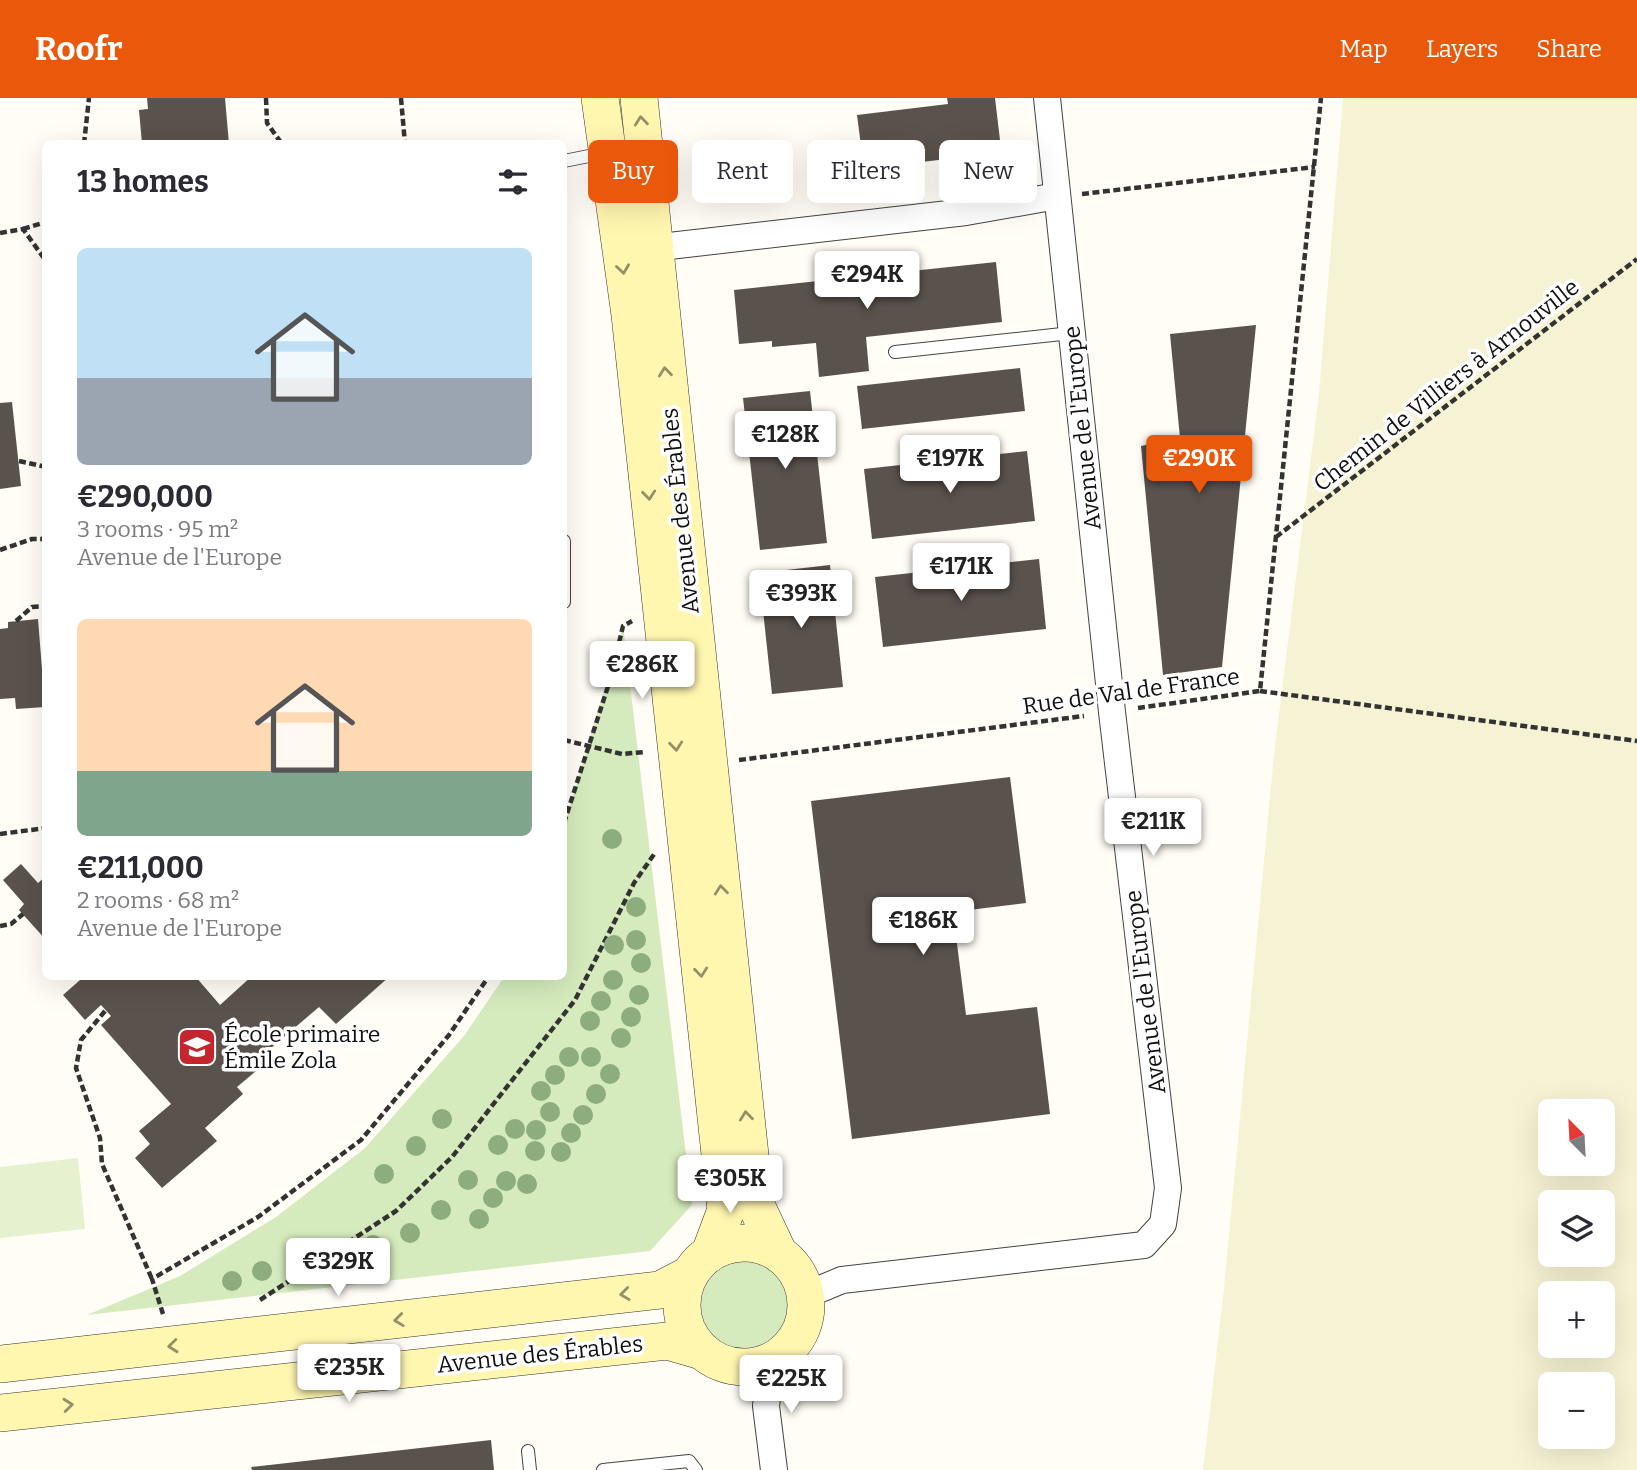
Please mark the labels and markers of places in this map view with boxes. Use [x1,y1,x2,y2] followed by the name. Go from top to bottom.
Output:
[818,252,916,311] pin: €294K
[736,412,834,471] pin: €128K
[901,436,999,495] pin: €197K
[1150,436,1248,495] pin: €290K
[912,544,1010,603] pin: €171K
[752,570,850,630] pin: €393K
[593,642,691,701] pin: €286K
[1104,798,1202,858] pin: €211K
[874,898,972,957] pin: €186K
[224,1020,380,1074] place label: École primaire Émile Zola
[176,1026,218,1068] school or university icon: École primaire Émile Zola
[681,1156,779,1215] pin: €305K
[289,1238,387,1298] pin: €329K
[300,1344,398,1404] pin: €235K
[742,1356,840,1415] pin: €225K

